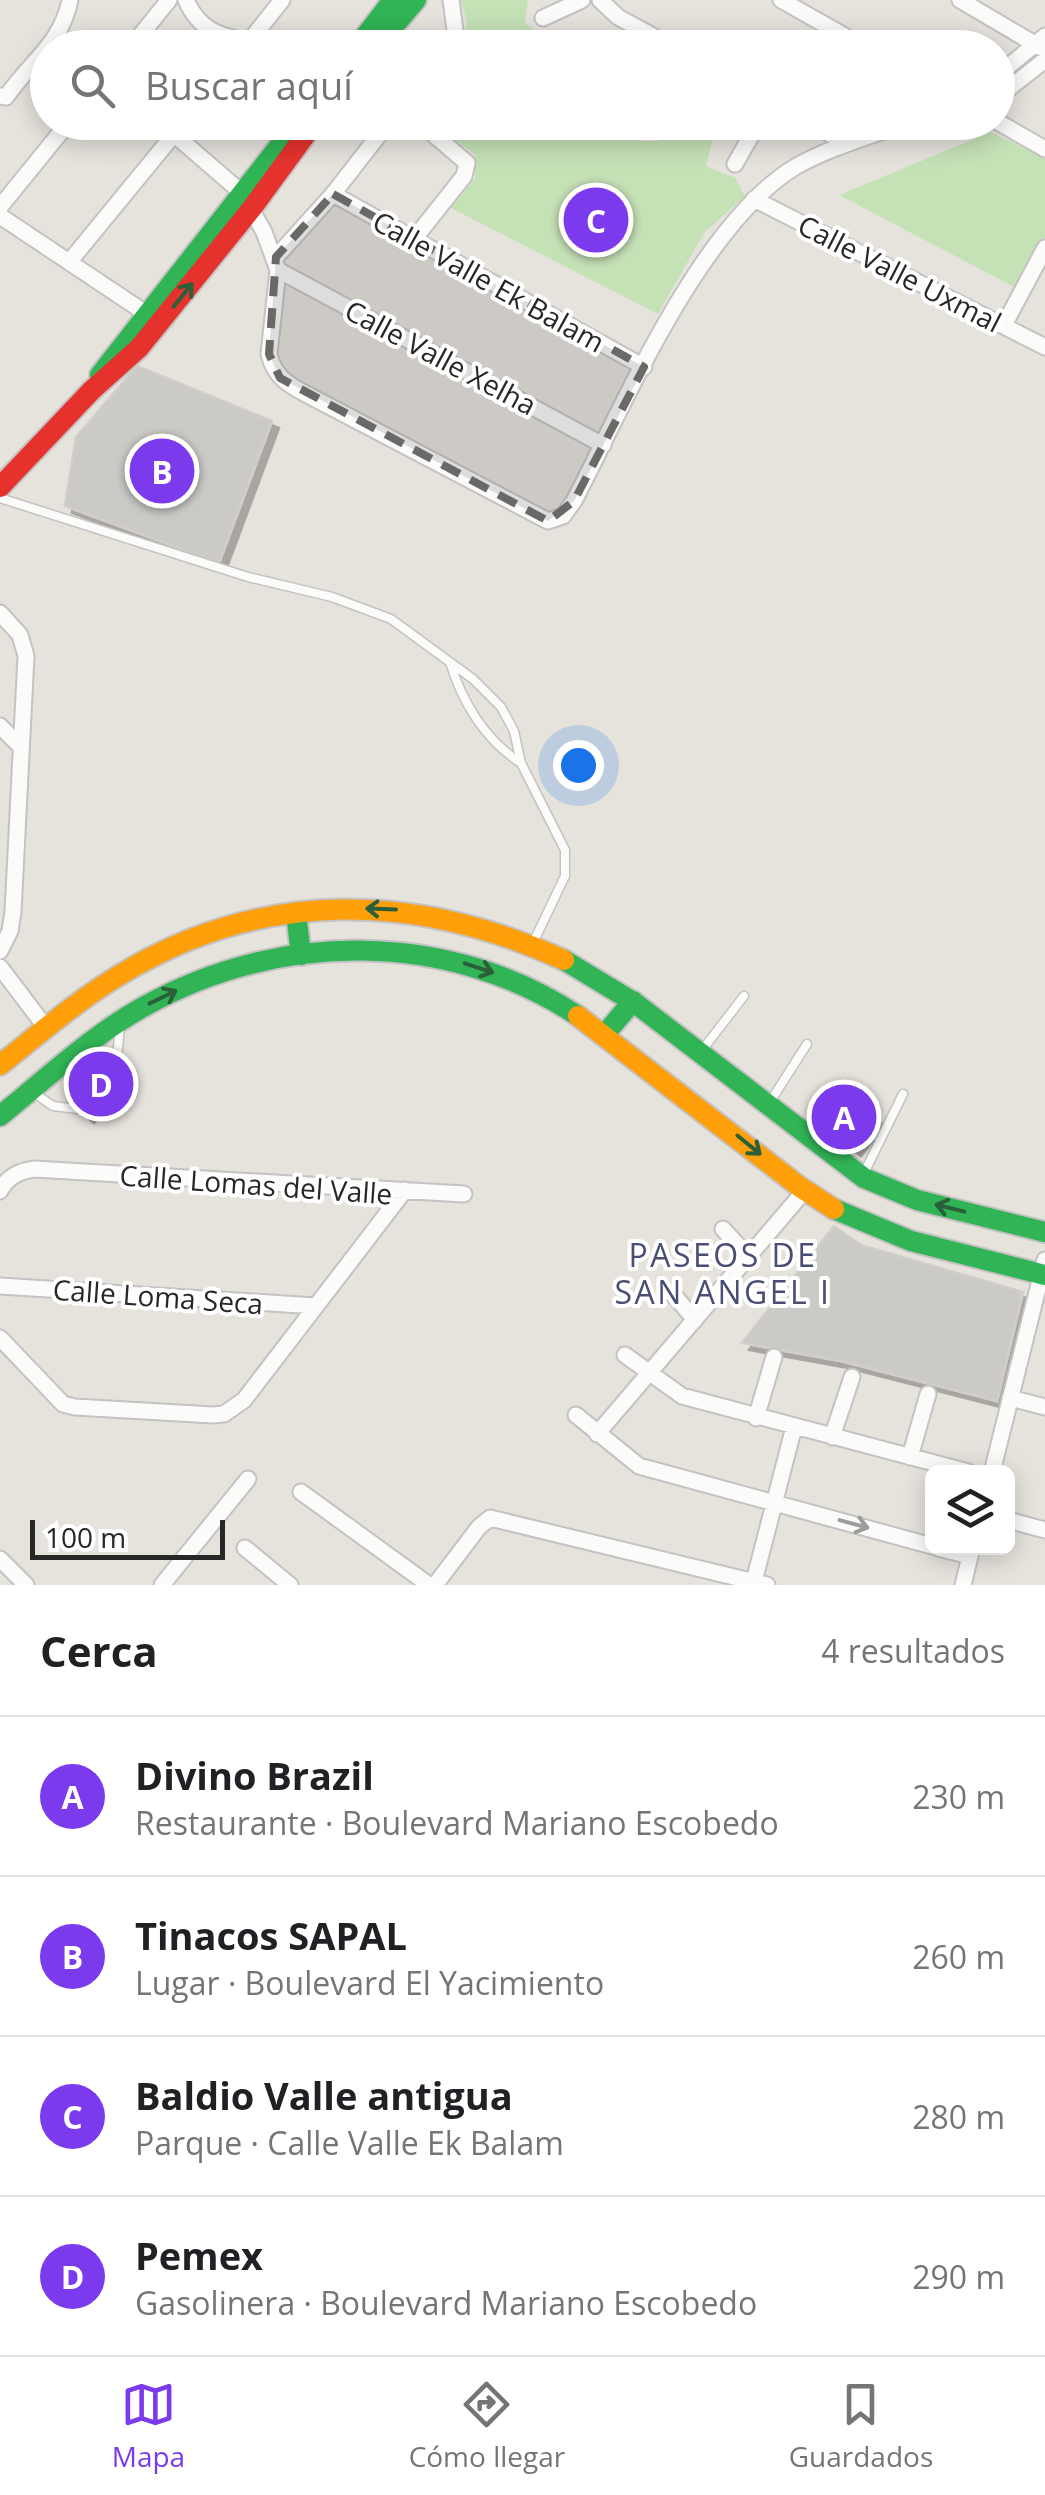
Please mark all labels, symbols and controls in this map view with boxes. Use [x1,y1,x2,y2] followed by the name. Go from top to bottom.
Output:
[30,30,1015,140] search box
[65,58,120,113] icon: search
[145,59,353,111] text: Buscar aquí
[564,182,628,258] pin: C
[367,203,611,359] street label: Calle Valle Ek Balam
[792,205,1008,341] street label: Calle Valle Uxmal
[172,282,194,308] one-way arrow
[339,291,543,423] street label: Calle Valle Xelha
[130,434,194,508] pin: B
[553,740,604,791] your location
[365,900,397,919] one-way arrow
[462,960,494,978] one-way arrow
[148,987,178,1006] one-way arrow
[68,1046,134,1122] pin: D
[812,1080,876,1154] pin: A
[735,1134,761,1156] one-way arrow
[118,1156,394,1212] street label: Calle Lomas del Valle
[935,1198,967,1217] one-way arrow
[614,1233,832,1313] district label: PASEOS DE SAN ANGEL I
[52,1270,264,1322] street label: Calle Loma Seca
[925,1465,1015,1555] map controls
[925,1465,1015,1555] button: layers
[30,1515,225,1560] scale bar
[838,1516,869,1534] one-way arrow
[45,1518,126,1556] text: 100 m
[40,1622,158,1679] text: Cerca
[821,1629,1005,1672] text: 4 resultados
[135,1749,374,1801] text: Divino Brazil
[61,1775,84,1818] text: A
[912,1775,1005,1818] text: 230 m
[135,1801,779,1844] text: Restaurante · Boulevard Mariano Escobedo
[135,1909,407,1961] text: Tinacos SAPAL
[62,1935,83,1978] text: B
[912,1935,1005,1978] text: 260 m
[135,1961,604,2004] text: Lugar · Boulevard El Yacimiento
[135,2069,513,2121] text: Baldio Valle antigua
[62,2095,83,2138] text: C
[912,2095,1005,2138] text: 280 m
[135,2121,564,2164] text: Parque · Calle Valle Ek Balam
[135,2229,263,2281] text: Pemex
[61,2255,84,2298] text: D
[912,2255,1005,2298] text: 290 m
[135,2281,757,2324] text: Gasolinera · Boulevard Mariano Escobedo
[112,2377,185,2475] tab: Mapa
[409,2377,565,2475] tab: Cómo llegar
[789,2377,933,2475] tab: Guardados

